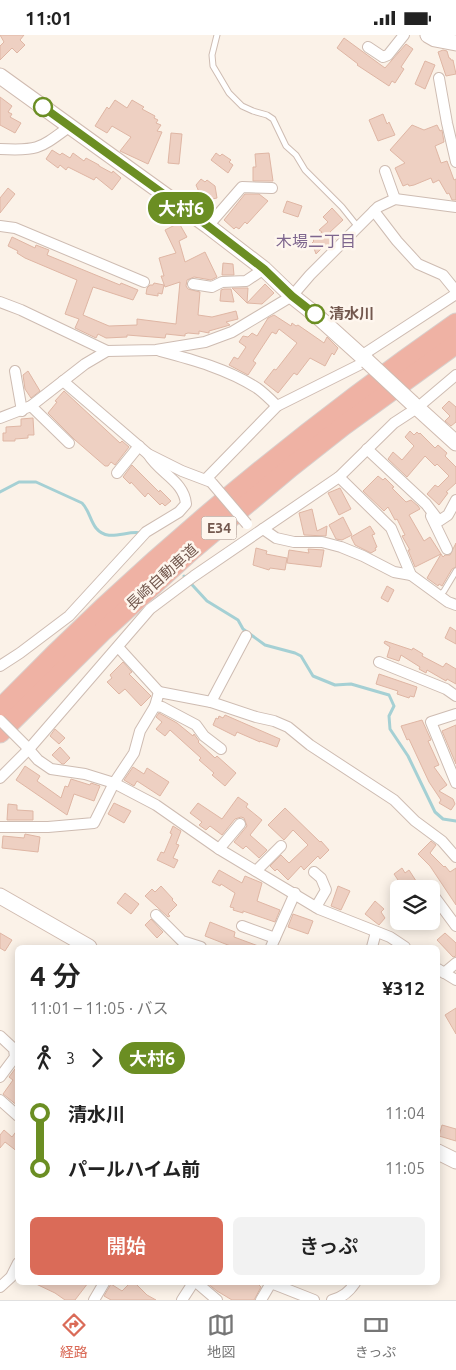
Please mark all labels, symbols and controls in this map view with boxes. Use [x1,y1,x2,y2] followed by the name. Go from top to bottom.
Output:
[25,7,73,29] text: 11:01
[33,97,53,117] unlabelled marker
[152,192,210,224] line badge: 大村6
[158,198,204,218] text: 大村6
[276,232,356,250] district label: 木場二丁目
[305,304,325,324] marker: 清水川
[329,305,374,322] place label: 清水川
[202,517,236,539] road number: E34
[123,540,201,613] street label: 長崎自動車道
[390,880,440,930] map controls
[390,880,440,930] button: layers
[30,960,80,991] text: 4 分
[382,977,425,999] text: ¥312
[30,999,169,1017] text: 11:01 – 11:05 · バス
[30,1044,58,1072] icon: walk
[83,1044,111,1072] icon: forward
[129,1048,175,1068] text: 大村6
[66,1049,75,1067] text: 3
[68,1103,125,1125] text: 清水川
[385,1104,425,1122] text: 11:04
[68,1158,200,1180] text: パールハイム前
[385,1159,425,1177] text: 11:05
[30,1217,223,1275] button: 開始
[233,1217,425,1275] button: きっぷ
[60,1311,88,1361] tab: 経路
[207,1311,235,1361] tab: 地図
[355,1311,396,1361] tab: きっぷ

